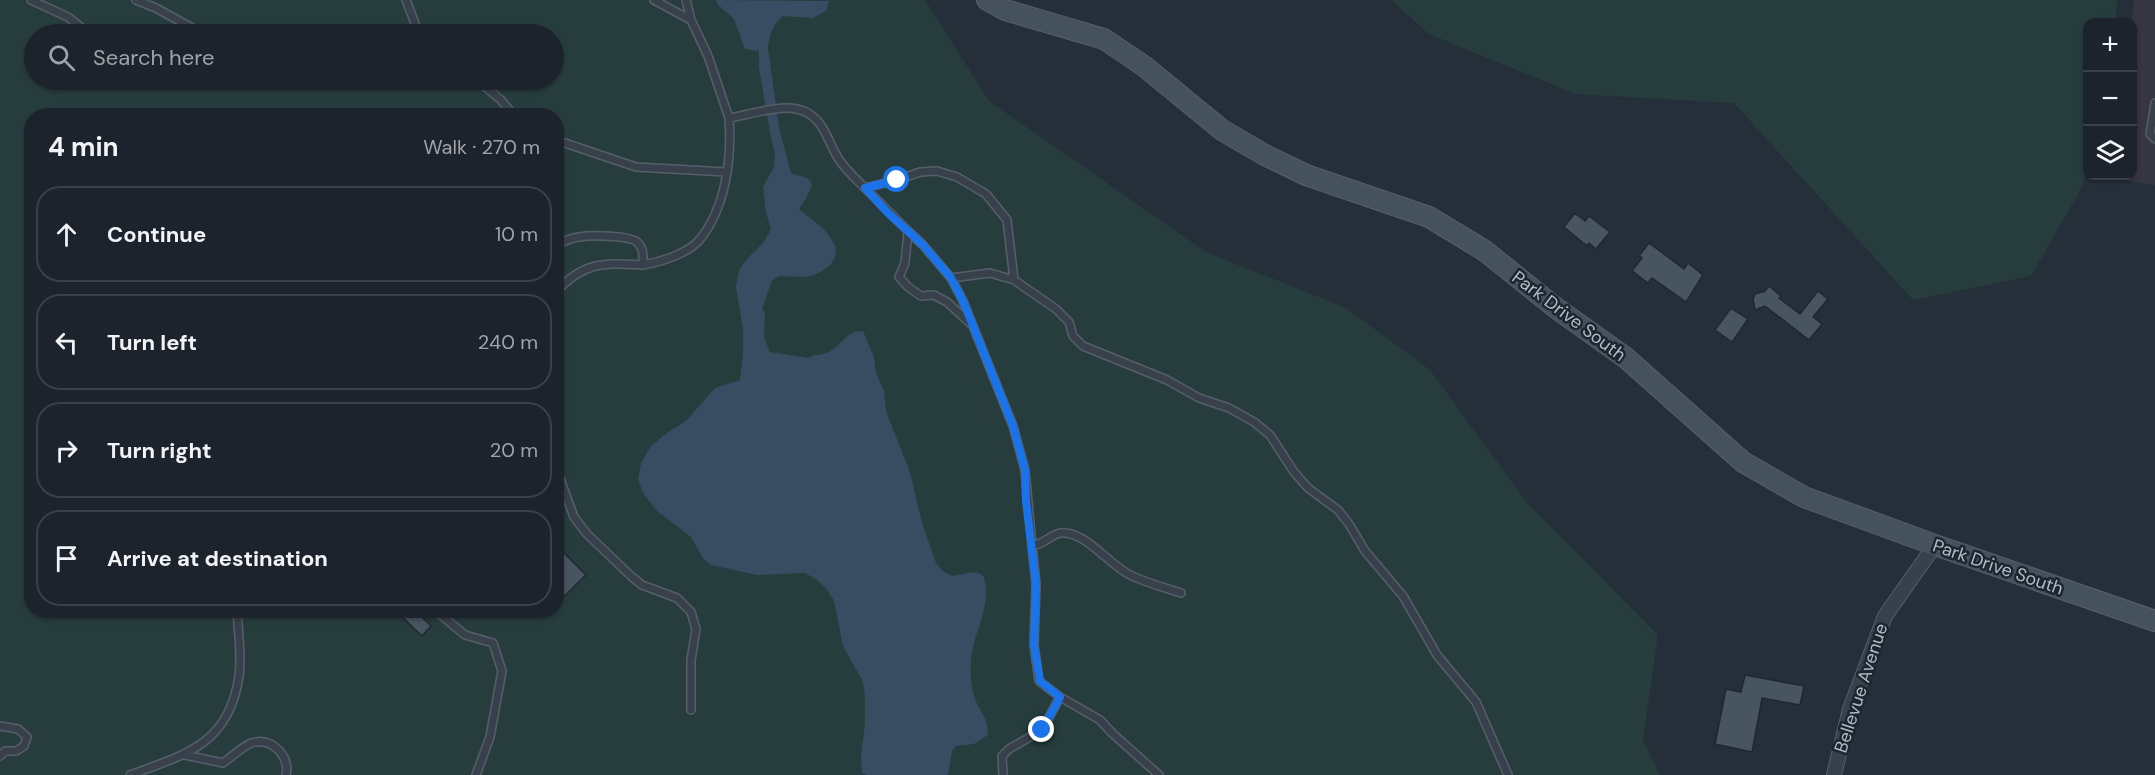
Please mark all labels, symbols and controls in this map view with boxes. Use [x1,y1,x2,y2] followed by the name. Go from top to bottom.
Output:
[2083,18,2137,180] map controls
[2083,18,2137,72] button: +
[24,24,564,90] search box
[45,41,78,74] icon: search
[93,43,214,72] text: Search here
[2083,72,2137,126] button: −
[2083,126,2137,180] button: layers
[48,130,119,164] text: 4 min
[423,134,540,160] text: Walk · 270 m
[883,166,909,192] route start
[50,218,83,251] icon: ahead
[107,220,206,249] text: Continue
[495,221,538,247] text: 10 m
[1507,265,1631,367] street label: Park Drive South
[50,326,83,359] icon: left
[107,328,197,357] text: Turn left
[478,329,538,355] text: 240 m
[50,434,83,467] icon: right
[107,436,212,465] text: Turn right
[490,437,538,463] text: 20 m
[1930,533,2066,601] street label: Park Drive South
[50,542,83,575] icon: arrive
[107,544,328,573] text: Arrive at destination
[1829,620,1893,756] street label: Bellevue Avenue
[1028,716,1054,742] route end

